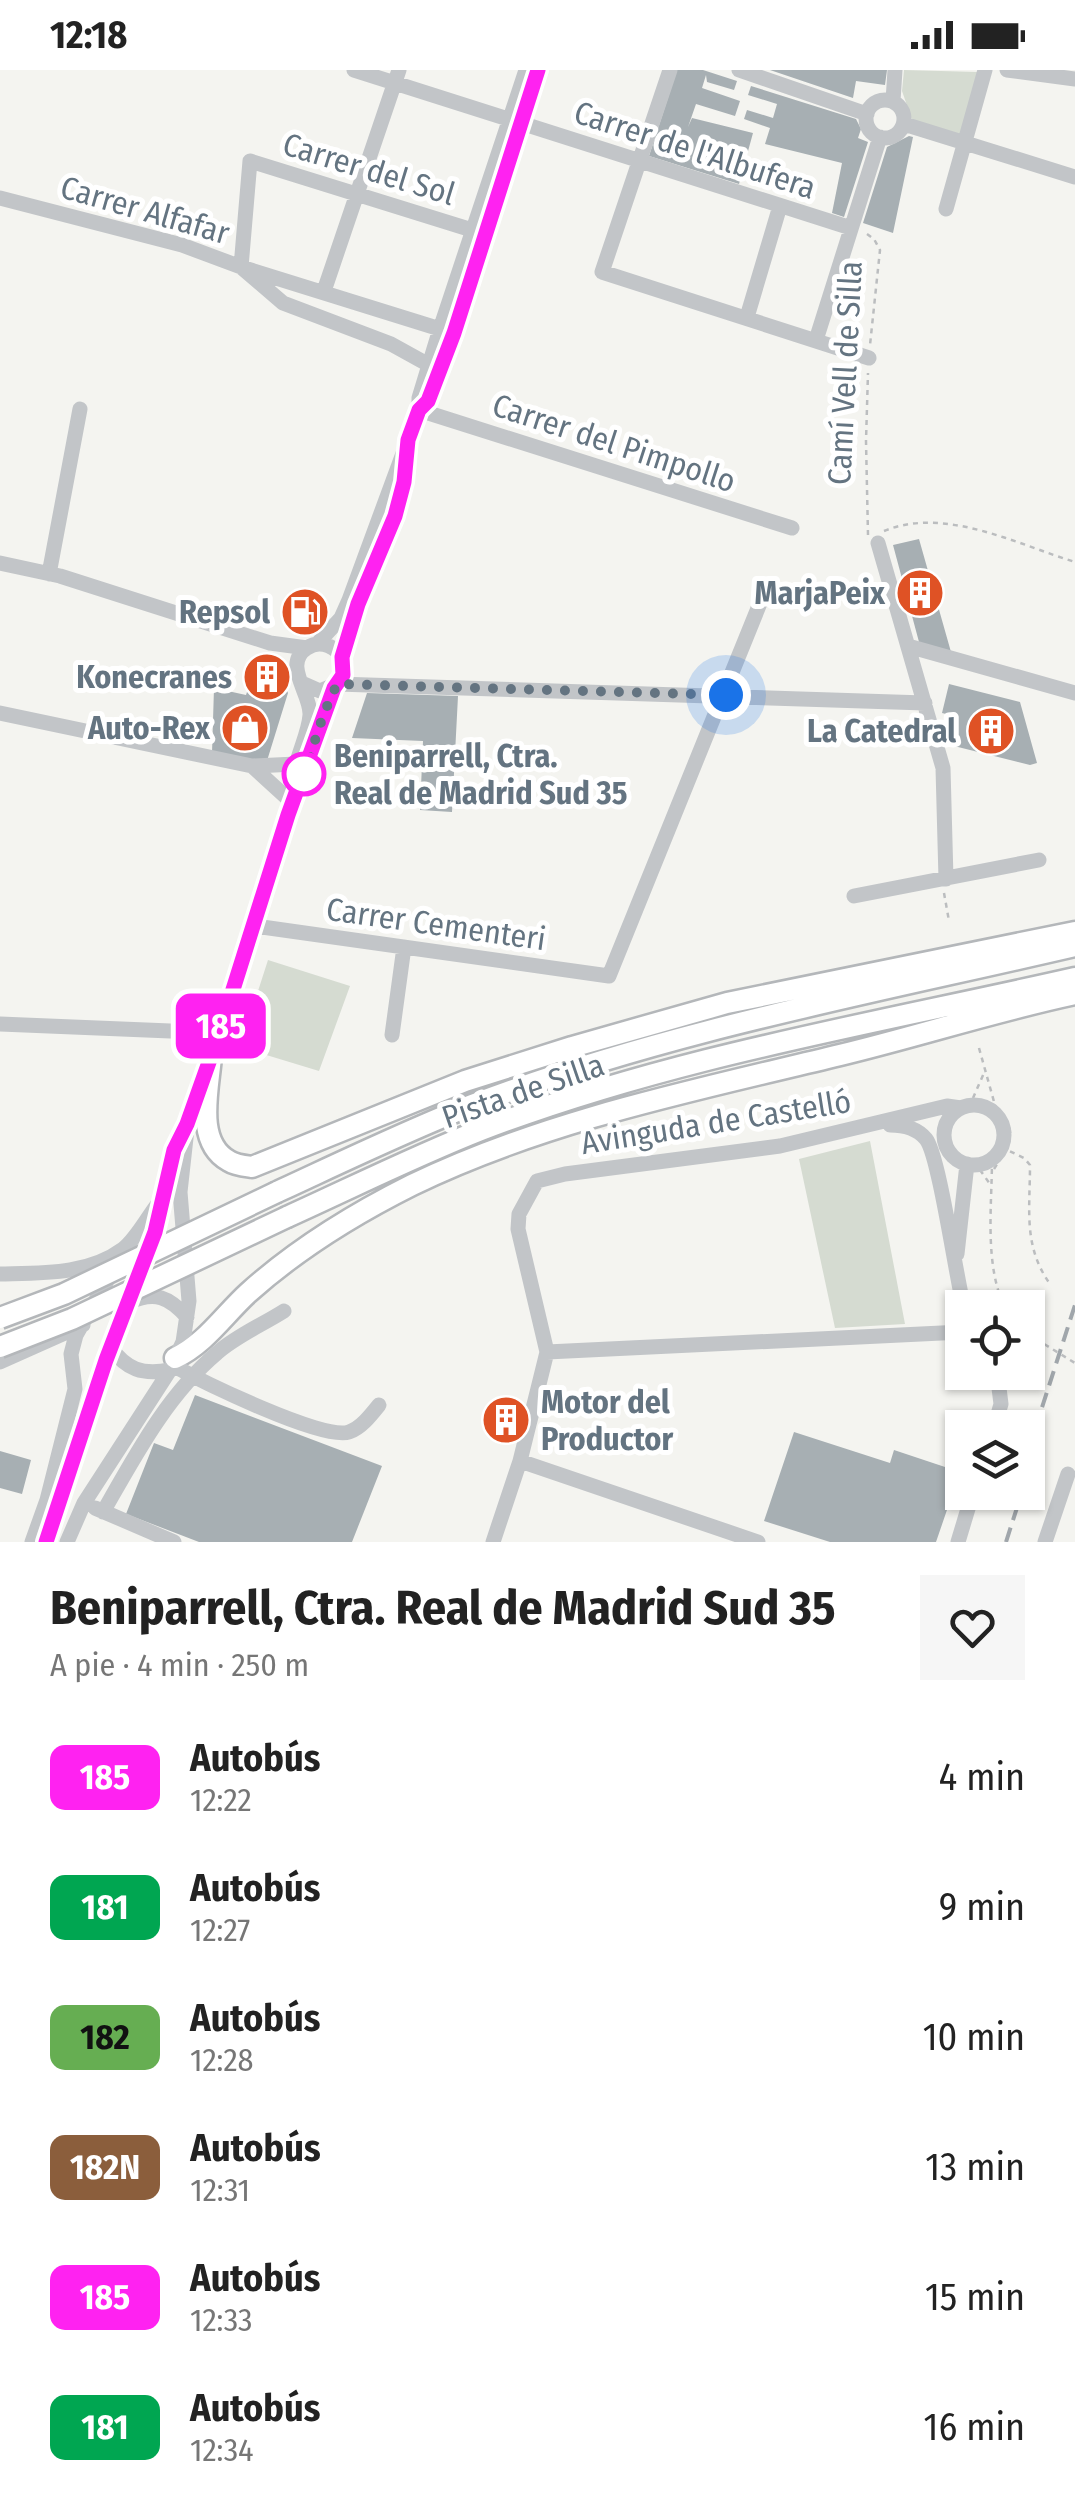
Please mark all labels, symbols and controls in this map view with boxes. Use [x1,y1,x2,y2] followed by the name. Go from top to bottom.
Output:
[50,12,127,58] text: 12:18
[569,93,821,207] street label: Carrer de l'Albufera
[279,125,459,213] street label: Carrer del Sol
[56,168,234,252] street label: Carrer Alfafar
[820,260,870,486] street label: Camí Vell de Silla
[488,386,740,500] street label: Carrer del Pimpollo
[894,567,946,619] building icon: MarjaPeix
[755,574,886,612] place label: MarjaPeix
[279,586,331,638] fuel station icon: Repsol
[179,593,270,631] place label: Repsol
[241,651,293,703] building icon: Konecranes
[76,658,232,696] place label: Konecranes
[701,670,751,720] your location
[219,702,271,754] shop icon: Auto-Rex
[965,705,1017,757] building icon: La Catedral
[87,709,211,747] place label: Auto-Rex
[807,712,956,750] place label: La Catedral
[334,737,627,812] place label: Beniparrell, Ctra. Real de Madrid Sud 35
[283,753,325,795] marker: Beniparrell, Ctra. Real de Madrid Sud 35
[324,890,548,958] street label: Carrer Cementeri
[164,994,278,1058] line badge: 185
[196,1005,246,1047] text: 185
[437,1046,609,1136] street label: Pista de Silla
[578,1082,854,1162] street label: Avinguda de Castelló
[945,1290,1045,1510] map controls
[945,1290,1045,1390] button: locate
[541,1383,673,1458] place label: Motor del Productor
[480,1394,532,1446] building icon: Motor del Productor
[945,1410,1045,1510] button: layers
[920,1575,1025,1680] button: heart
[50,1579,836,1637] text: Beniparrell, Ctra. Real de Madrid Sud 35
[50,1646,309,1684] text: A pie · 4 min · 250 m
[190,1735,320,1781] text: Autobús
[939,1754,1025,1800] text: 4 min
[80,1756,130,1798] text: 185
[190,1781,252,1819] text: 12:22
[190,1865,320,1911] text: Autobús
[939,1884,1025,1930] text: 9 min
[81,1886,129,1928] text: 181
[190,1911,250,1949] text: 12:27
[190,1995,320,2041] text: Autobús
[923,2014,1025,2060] text: 10 min
[80,2016,130,2058] text: 182
[190,2041,254,2079] text: 12:28
[190,2125,321,2171] text: Autobús
[925,2144,1025,2190] text: 13 min
[70,2146,140,2188] text: 182N
[190,2171,250,2209] text: 12:31
[190,2255,320,2301] text: Autobús
[925,2274,1025,2320] text: 15 min
[80,2276,130,2318] text: 185
[190,2301,253,2339] text: 12:33
[190,2385,320,2431] text: Autobús
[924,2404,1025,2450] text: 16 min
[81,2406,129,2448] text: 181
[190,2431,253,2469] text: 12:34

